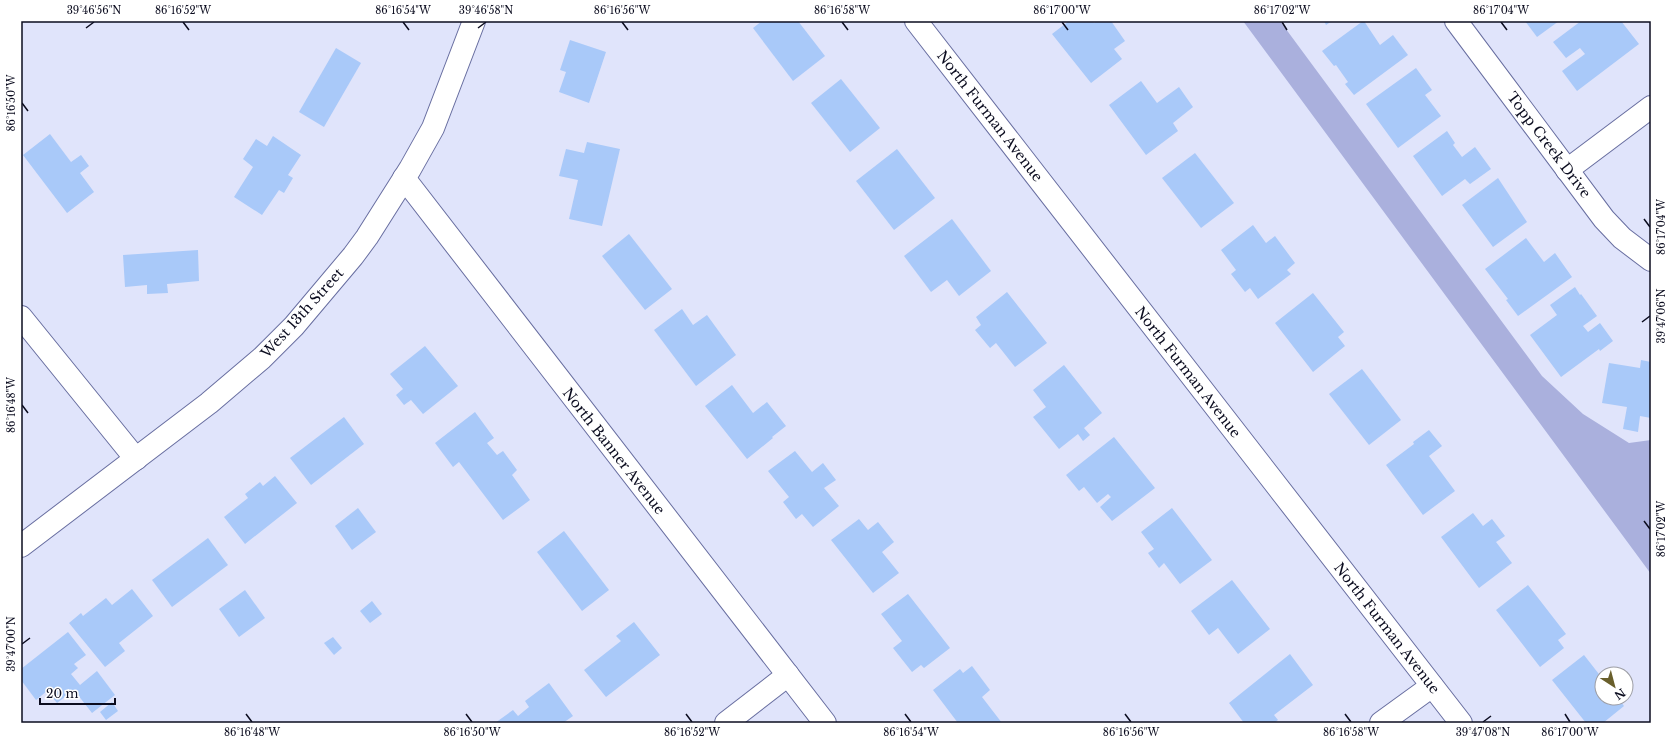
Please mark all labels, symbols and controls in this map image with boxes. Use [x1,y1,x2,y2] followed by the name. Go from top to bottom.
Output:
[67,4,121,17] text: 39°46'56"N
[155,4,211,17] text: 86°16'52"W
[375,4,431,17] text: 86°16'54"W
[459,4,513,17] text: 39°46'58"N
[594,4,650,17] text: 86°16'56"W
[814,4,870,17] text: 86°16'58"W
[1033,4,1091,17] text: 86°17'00"W
[1254,4,1310,17] text: 86°17'02"W
[1473,4,1529,17] text: 86°17'04"W
[933,47,1047,185] street label: North Furman Avenue
[5,74,18,132] text: 86°16'50"W
[1503,88,1595,202] street label: Topp Creek Drive
[1655,199,1668,255] text: 86°17'04"W
[256,264,348,362] street label: West 13th Street
[1655,289,1668,343] text: 39°47'06"N
[1131,303,1245,441] street label: North Furman Avenue
[5,377,18,433] text: 86°16'48"W
[559,384,669,518] street label: North Banner Avenue
[1655,501,1668,557] text: 86°17'02"W
[1330,559,1444,697] street label: North Furman Avenue
[5,616,18,672] text: 39°47'00"N
[1594,666,1634,706] north arrow
[40,680,115,706] scale bar
[1611,685,1628,703] text: N
[46,686,78,701] text: 20 m
[224,726,280,739] text: 86°16'48"W
[443,726,501,739] text: 86°16'50"W
[664,726,720,739] text: 86°16'52"W
[883,726,939,739] text: 86°16'54"W
[1103,726,1159,739] text: 86°16'56"W
[1323,726,1379,739] text: 86°16'58"W
[1456,726,1510,739] text: 39°47'08"N
[1541,726,1599,739] text: 86°17'00"W

